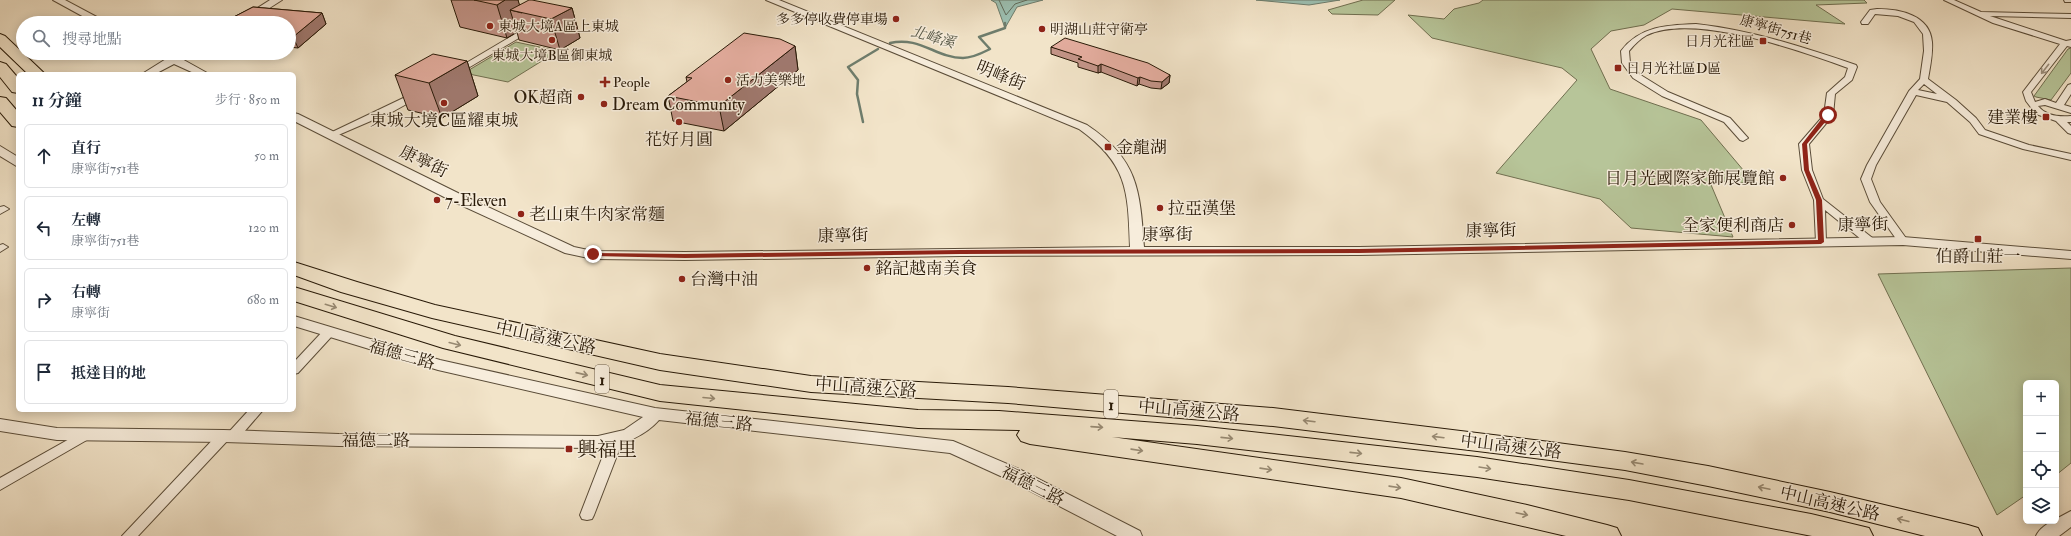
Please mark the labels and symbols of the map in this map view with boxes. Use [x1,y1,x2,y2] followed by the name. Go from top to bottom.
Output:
[776,11,888,28] place label: 多多停收費停車場
[1738,11,1814,48] street label: 康寧街751巷
[891,14,901,24] marker: 多多停收費停車場
[498,18,619,35] place label: 東城大境A區上東城
[485,21,495,31] marker: 東城大境A區上東城
[1050,21,1148,38] place label: 明湖山莊守衛亭
[909,22,959,53] water label: 北峰溪
[1037,24,1047,34] marker: 明湖山莊守衛亭
[1685,33,1755,50] place label: 日月光社區
[547,35,557,45] marker: 東城大境B區御東城
[1758,36,1768,46] marker: 日月光社區
[491,47,613,64] place label: 東城大境B區御東城
[973,56,1028,95] street label: 明峰街
[1626,60,1721,77] place label: 日月光社區D區
[1613,63,1623,73] marker: 日月光社區D區
[2040,63,2049,74] one-way arrow
[736,72,806,89] place label: 活力美樂地
[613,74,650,92] place label: People
[723,75,733,85] marker: 活力美樂地
[600,77,610,87] marker: People
[513,87,573,108] place label: OK超商
[576,92,586,102] marker: OK超商
[612,94,745,116] place label: Dream Community
[439,98,449,108] marker: 東城大境C區耀東城
[599,99,609,109] marker: Dream Community
[1819,106,1837,124] route start
[1987,107,2038,128] place label: 建業樓
[370,110,518,131] place label: 東城大境C區耀東城
[2041,112,2051,122] marker: 建業樓
[674,117,684,127] marker: 花好月圓
[645,129,713,150] place label: 花好月圓
[1116,137,1167,158] place label: 金龍湖
[396,141,451,182] street label: 康寧街
[1103,142,1113,152] marker: 金龍湖
[1605,168,1775,189] place label: 日月光國際家飾展覽館
[1778,173,1788,183] marker: 日月光國際家飾展覽館
[445,190,507,211] place label: 7-Eleven
[432,195,442,205] marker: 7-Eleven
[1168,198,1236,219] place label: 拉亞漢堡
[1155,203,1165,213] marker: 拉亞漢堡
[529,204,665,225] place label: 老山東牛肉家常麵
[516,209,526,219] marker: 老山東牛肉家常麵
[1837,214,1889,235] street label: 康寧街
[1682,215,1784,236] place label: 全家便利商店
[1465,220,1517,241] street label: 康寧街
[1787,220,1797,230] marker: 全家便利商店
[1142,224,1193,245] street label: 康寧街
[817,225,869,246] street label: 康寧街
[1973,234,1983,244] marker: 伯爵山莊一
[584,245,602,263] route end
[1936,246,2021,267] place label: 伯爵山莊一
[875,258,977,279] place label: 銘記越南美食
[862,263,872,273] marker: 銘記越南美食
[690,269,758,290] place label: 台灣中油
[677,274,687,284] marker: 台灣中油
[324,303,337,310] one-way arrow
[494,317,598,358] street label: 中山高速公路
[366,335,437,374] street label: 福德三路
[449,341,462,348] one-way arrow
[595,365,609,393] road number: 1
[575,371,588,379] one-way arrow
[814,373,918,402] street label: 中山高速公路
[1104,390,1118,418] road number: 1
[702,394,715,401] one-way arrow
[1137,396,1241,425] street label: 中山高速公路
[684,408,754,435] street label: 福德三路
[1303,417,1316,425] one-way arrow
[1090,424,1103,431] one-way arrow
[342,430,410,451] street label: 福德二路
[1459,430,1563,463] street label: 中山高速公路
[1432,433,1445,441] one-way arrow
[1220,434,1233,442] one-way arrow
[577,437,637,462] place label: 興福里
[564,444,574,454] marker: 興福里
[1130,446,1143,454] one-way arrow
[1349,449,1362,457] one-way arrow
[1631,459,1644,467] one-way arrow
[998,461,1068,510] street label: 福德三路
[1478,464,1491,472] one-way arrow
[1259,465,1272,473] one-way arrow
[1778,482,1882,525] street label: 中山高速公路
[1388,483,1401,491] one-way arrow
[1758,483,1771,491] one-way arrow
[1515,510,1528,518] one-way arrow
[1897,516,1910,523] one-way arrow

